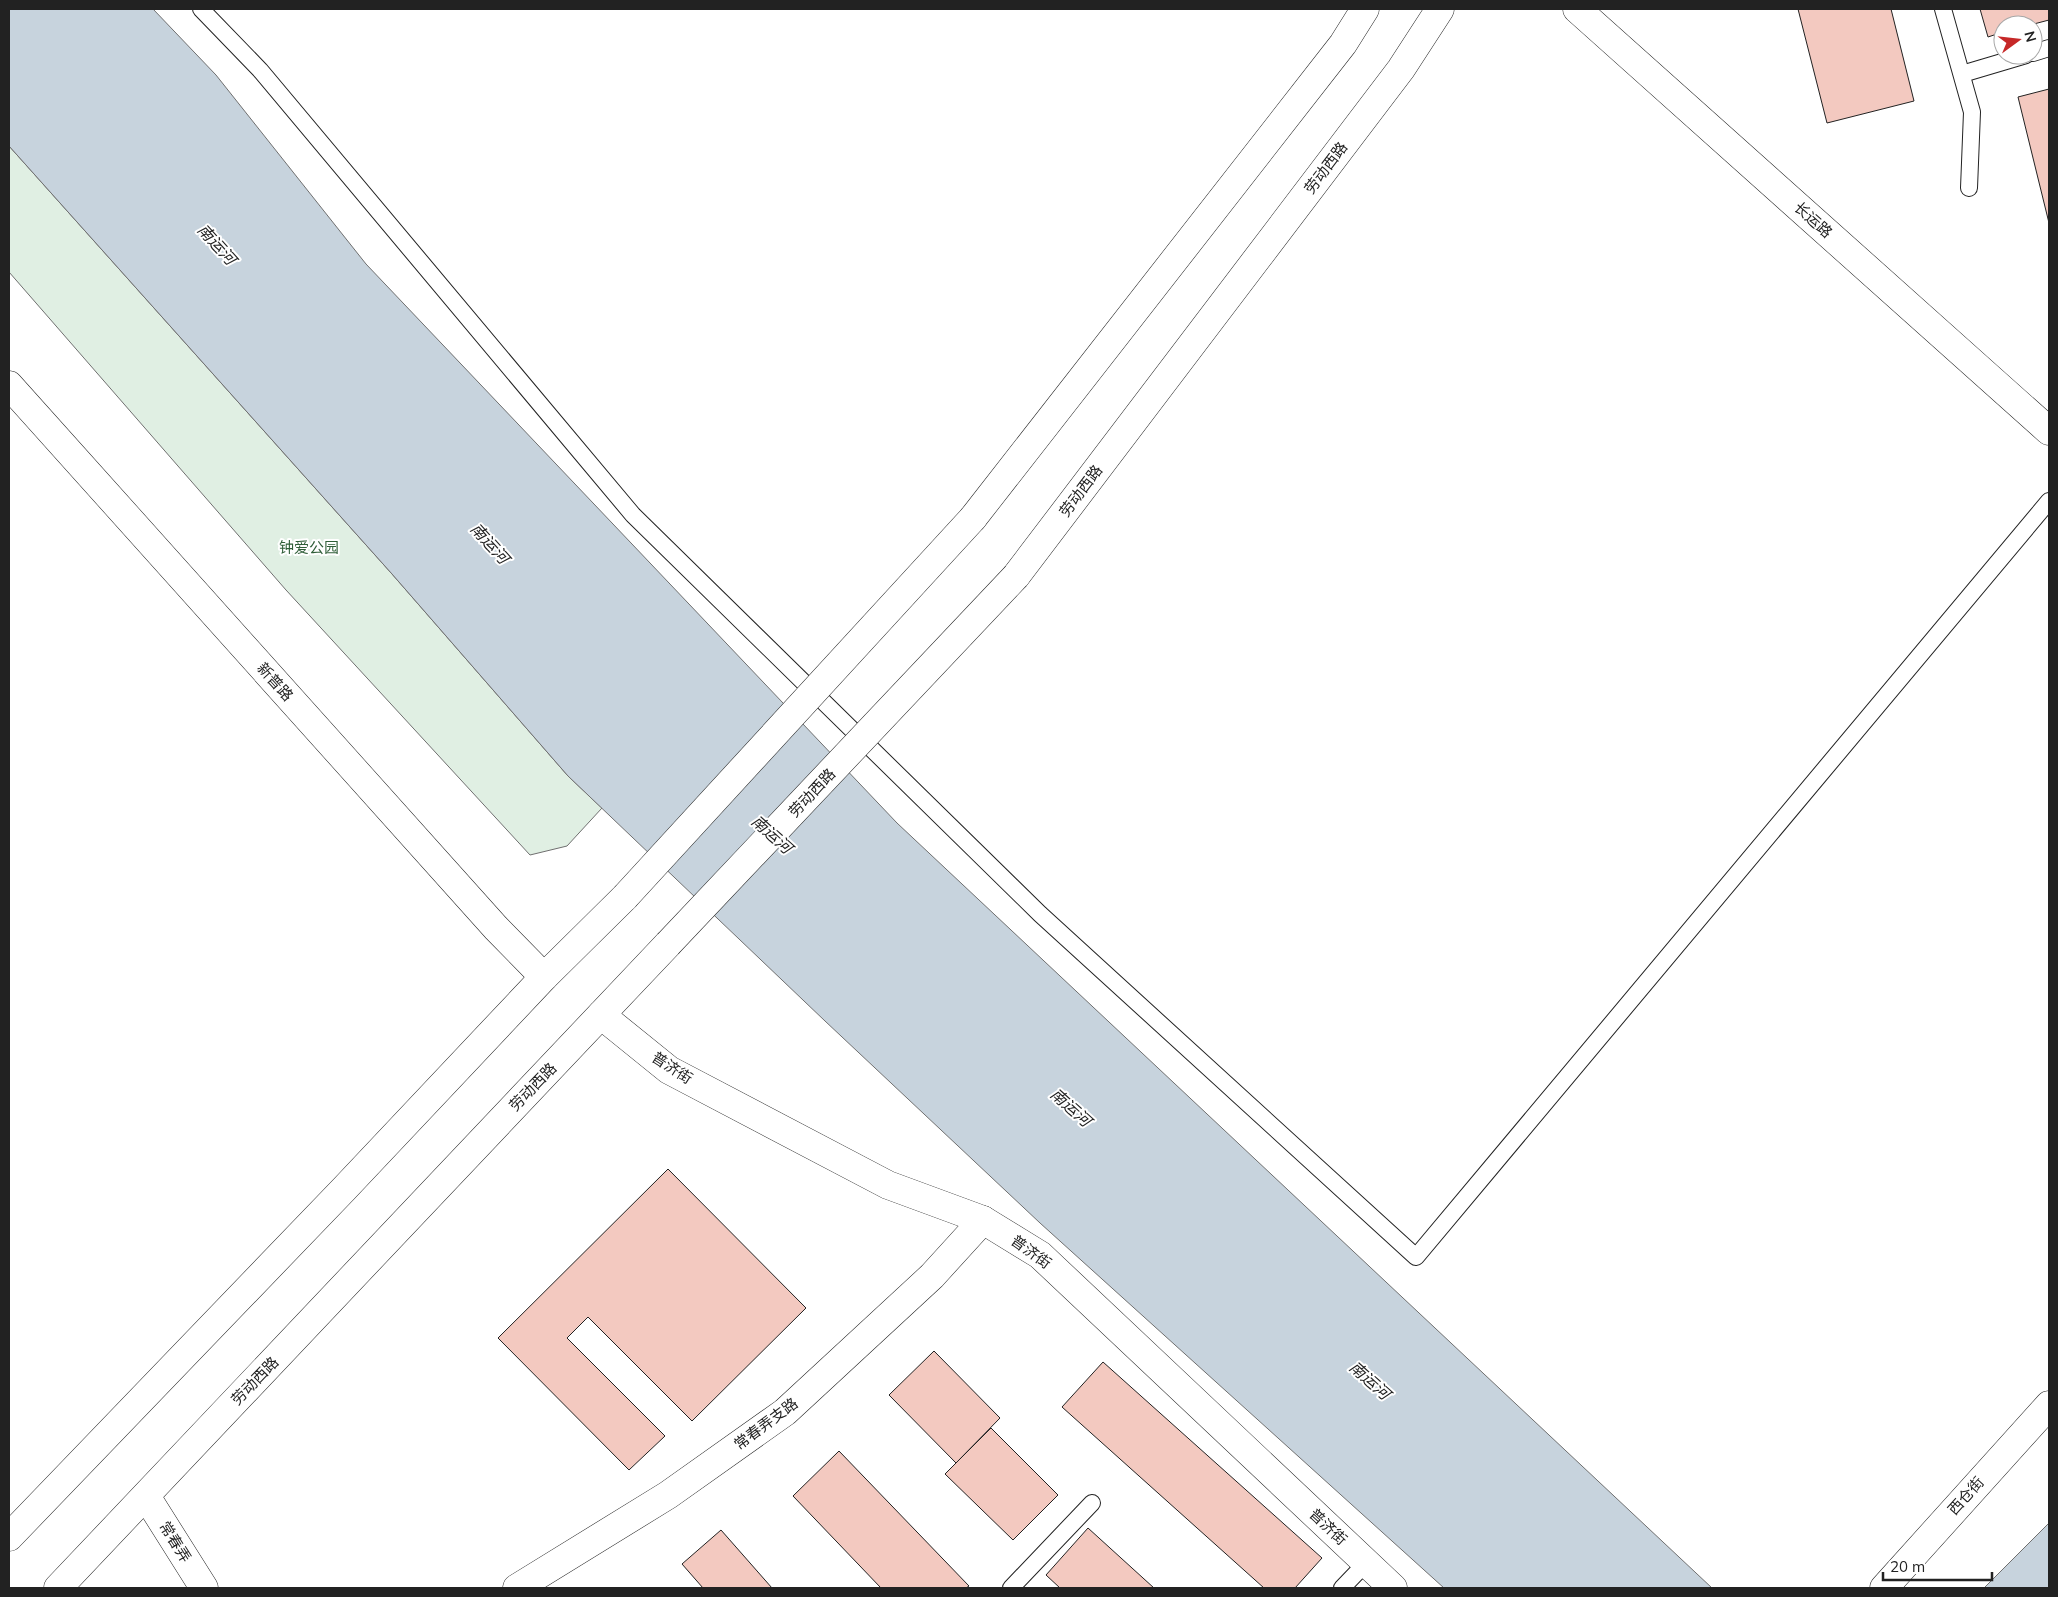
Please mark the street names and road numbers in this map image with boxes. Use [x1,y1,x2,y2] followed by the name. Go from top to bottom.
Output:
[1300,138,1351,197] street label: 劳动西路
[1790,198,1836,242] street label: 长运路
[1055,461,1106,520] street label: 劳动西路
[253,659,297,705] street label: 新普路
[784,764,839,821] street label: 劳动西路
[648,1047,696,1088] street label: 普济街
[505,1058,560,1115] street label: 劳动西路
[1008,1231,1055,1273] street label: 普济街
[227,1352,282,1409] street label: 劳动西路
[730,1393,801,1454] street label: 常春弄支路
[1944,1473,1988,1519] street label: 西仓街
[1305,1504,1351,1549] street label: 普济街
[155,1518,195,1566] street label: 常春弄

